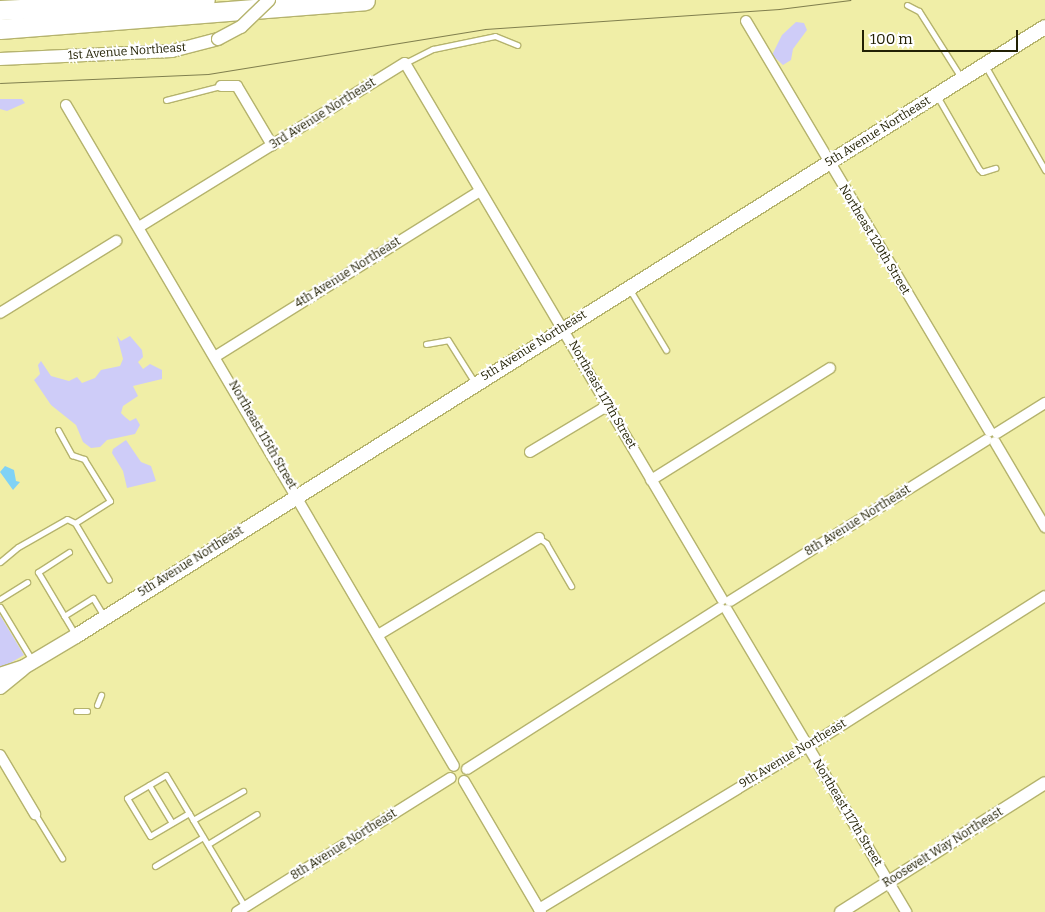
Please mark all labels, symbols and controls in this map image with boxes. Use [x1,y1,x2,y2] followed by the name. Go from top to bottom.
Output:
[865,20,1021,52] scale bar
[870,30,913,48] text: 100 m
[67,41,187,63] street label: 1st Avenue Northeast
[267,76,379,152] street label: 3rd Avenue Northeast
[823,94,933,170] street label: 5th Avenue Northeast
[835,182,913,298] street label: Northeast 120th Street
[292,235,404,311] street label: 4th Avenue Northeast
[479,308,589,384] street label: 5th Avenue Northeast
[565,338,639,452] street label: Northeast 117th Street
[225,378,299,492] street label: Northeast 115th Street
[802,483,914,559] street label: 8th Avenue Northeast
[136,524,246,600] street label: 5th Avenue Northeast
[737,716,849,792] street label: 9th Avenue Northeast
[809,757,885,869] street label: Northeast 117th Street
[880,805,1006,891] street label: Roosevelt Way Northeast
[288,807,400,883] street label: 8th Avenue Northeast

